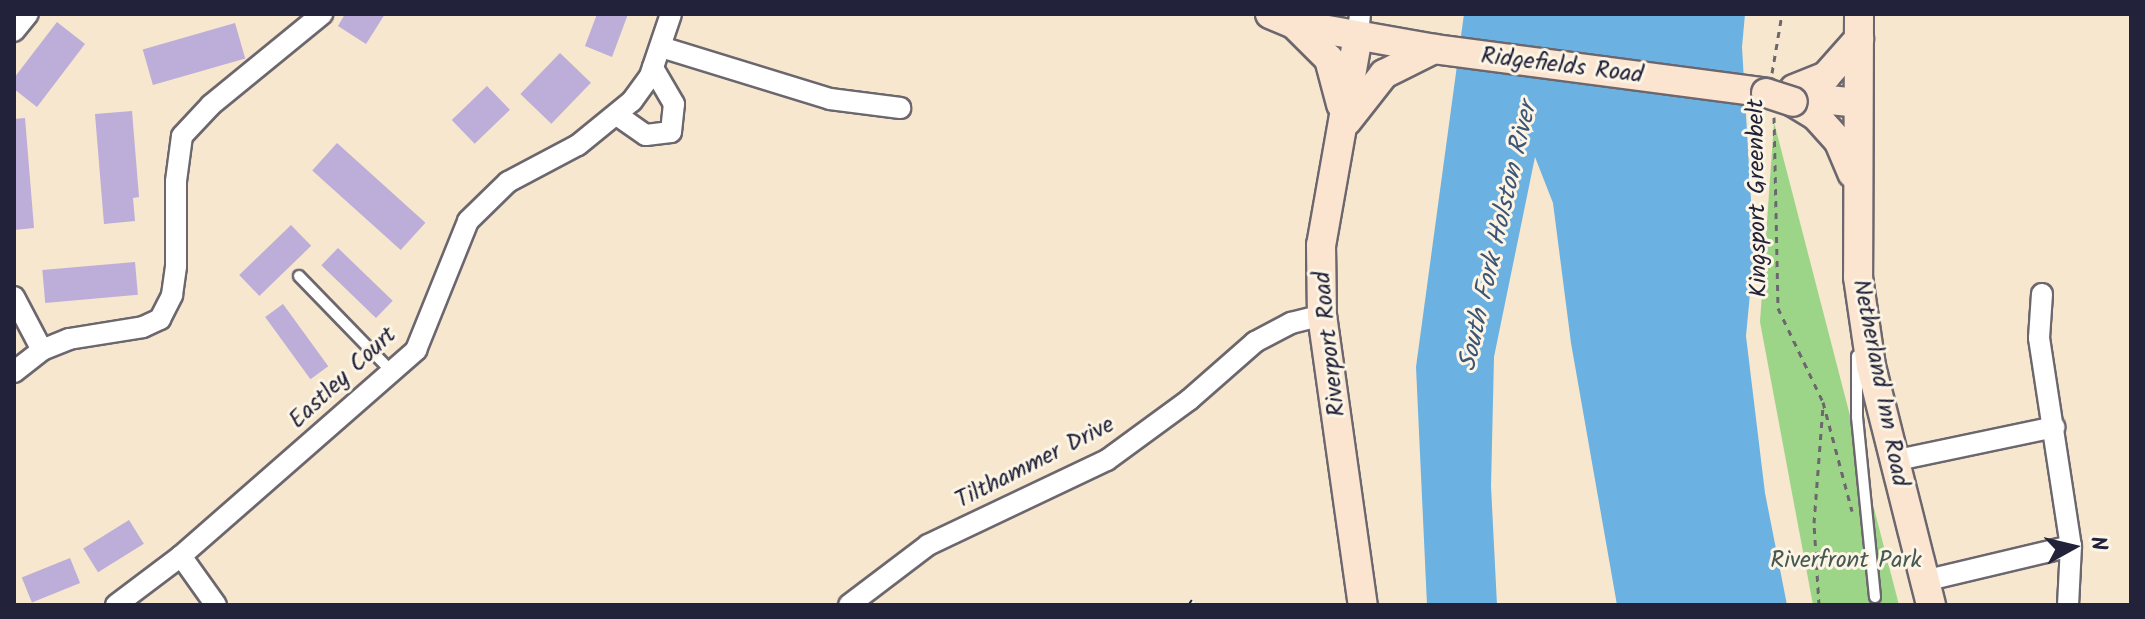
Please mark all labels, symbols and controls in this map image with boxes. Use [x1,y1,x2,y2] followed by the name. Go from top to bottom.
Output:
[1479,42,1645,90] street label: Ridgefields Road
[1742,98,1774,298] street label: Kingsport Greenbelt
[1453,100,1545,374] water label: South Fork Holston River
[1308,270,1352,418] street label: Riverport Road
[1846,277,1914,489] street label: Netherland Inn Road
[283,321,403,435] street label: Eastley Court
[951,411,1119,515] street label: Tilthammer Drive
[2033,507,2113,587] north arrow
[2079,534,2116,553] text: N
[1770,547,1922,575] park label: Riverfront Park

